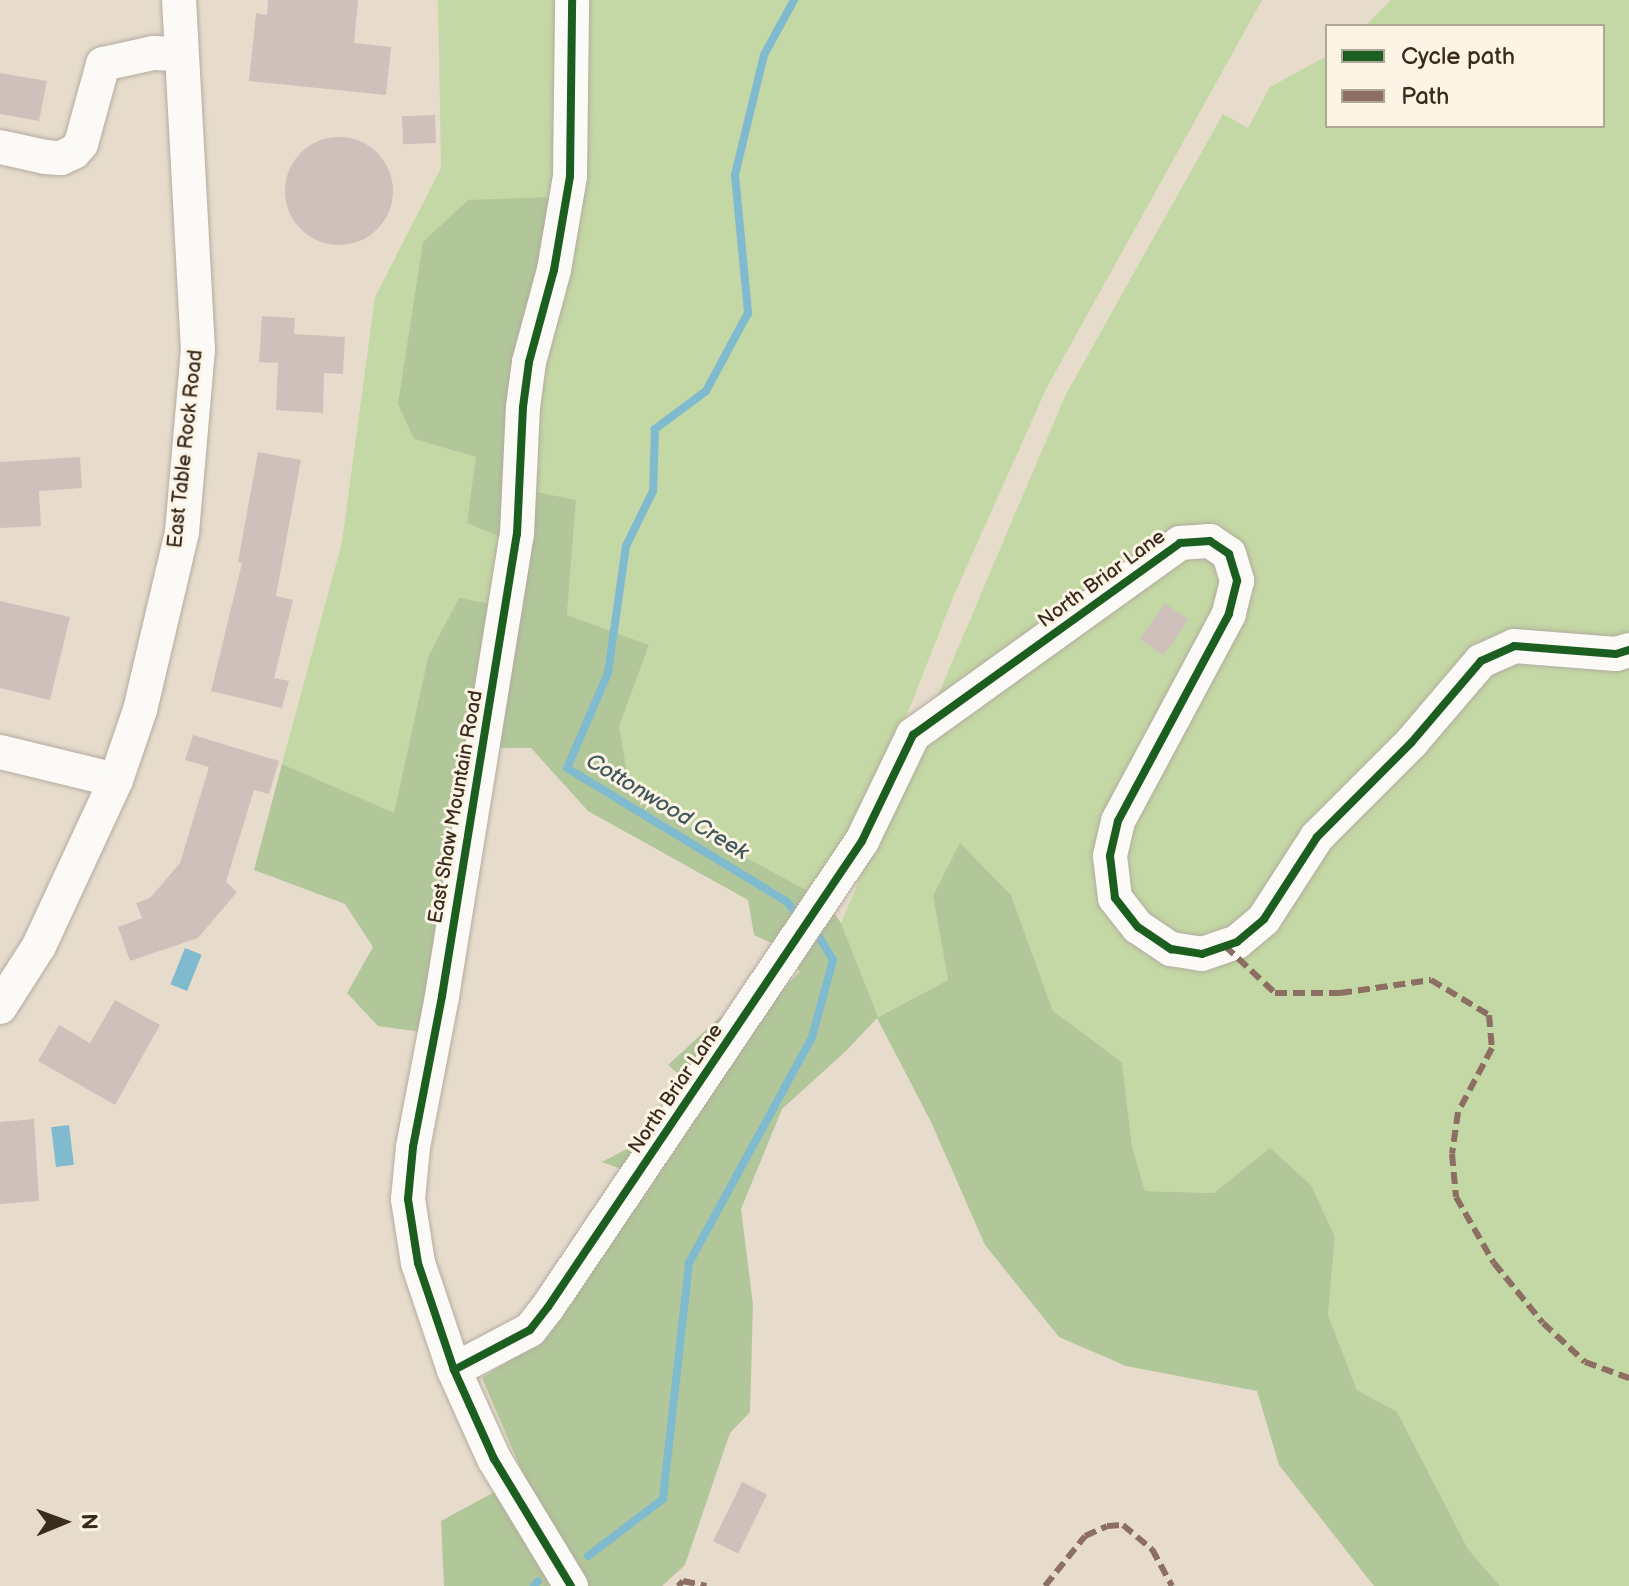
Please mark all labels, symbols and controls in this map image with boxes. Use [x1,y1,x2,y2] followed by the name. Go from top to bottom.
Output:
[1325,24,1605,128] legend
[1401,42,1515,71] text: Cycle path
[1401,82,1449,111] text: Path
[164,348,208,550] street label: East Table Rock Road
[1034,525,1170,633] street label: North Briar Lane
[424,688,488,926] street label: East Shaw Mountain Road
[581,748,753,866] water label: Cottonwood Creek
[624,1020,728,1158] street label: North Briar Lane
[24,1482,104,1562] north arrow
[75,1513,102,1530] text: N

